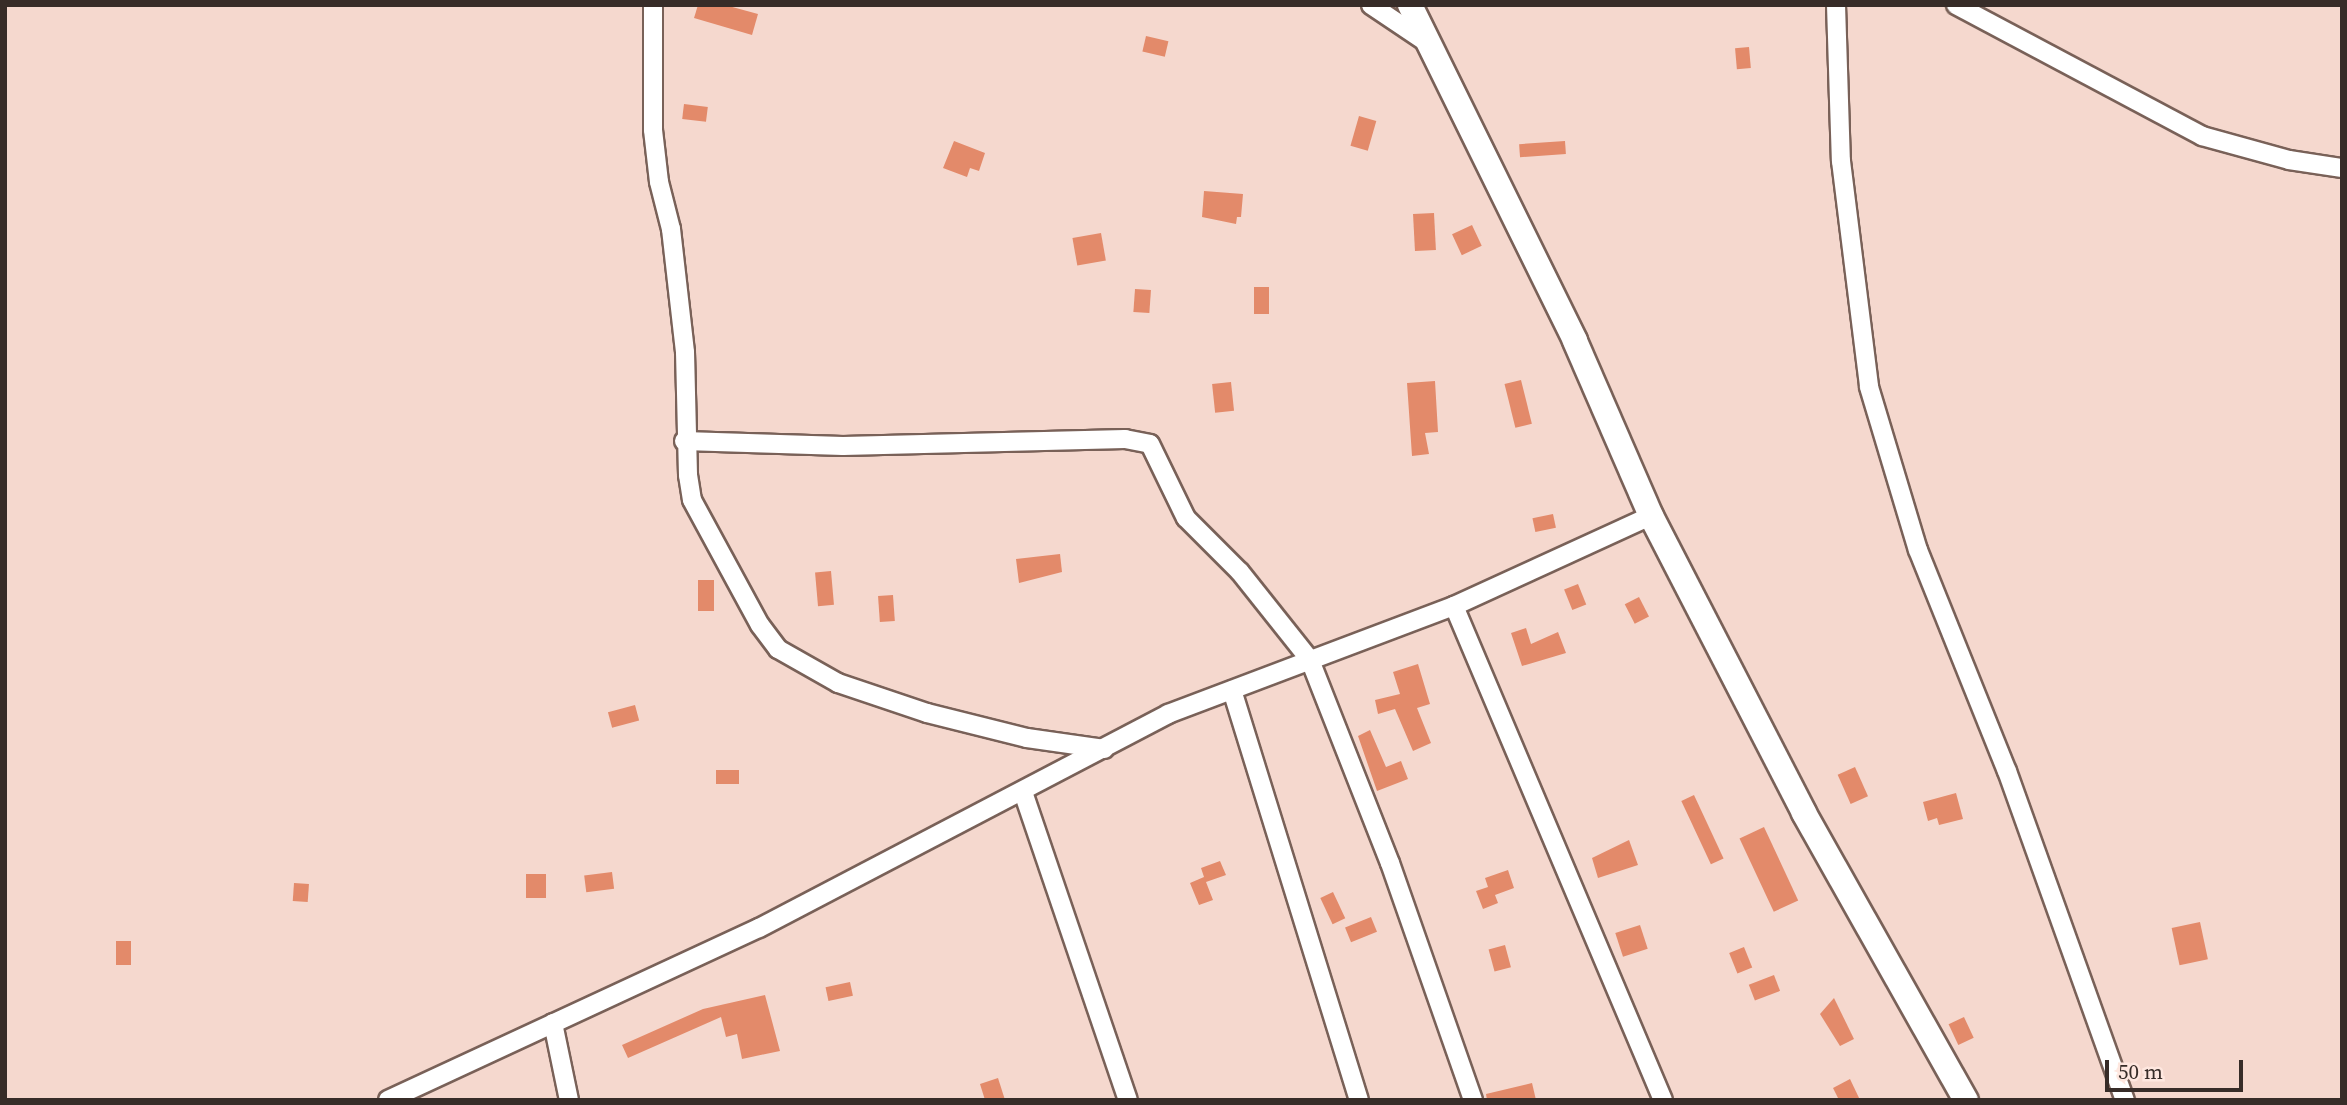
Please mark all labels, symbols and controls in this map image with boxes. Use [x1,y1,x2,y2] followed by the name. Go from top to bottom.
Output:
[2109,1046,2247,1090] scale bar
[2118,1057,2163,1086] text: 50 m

